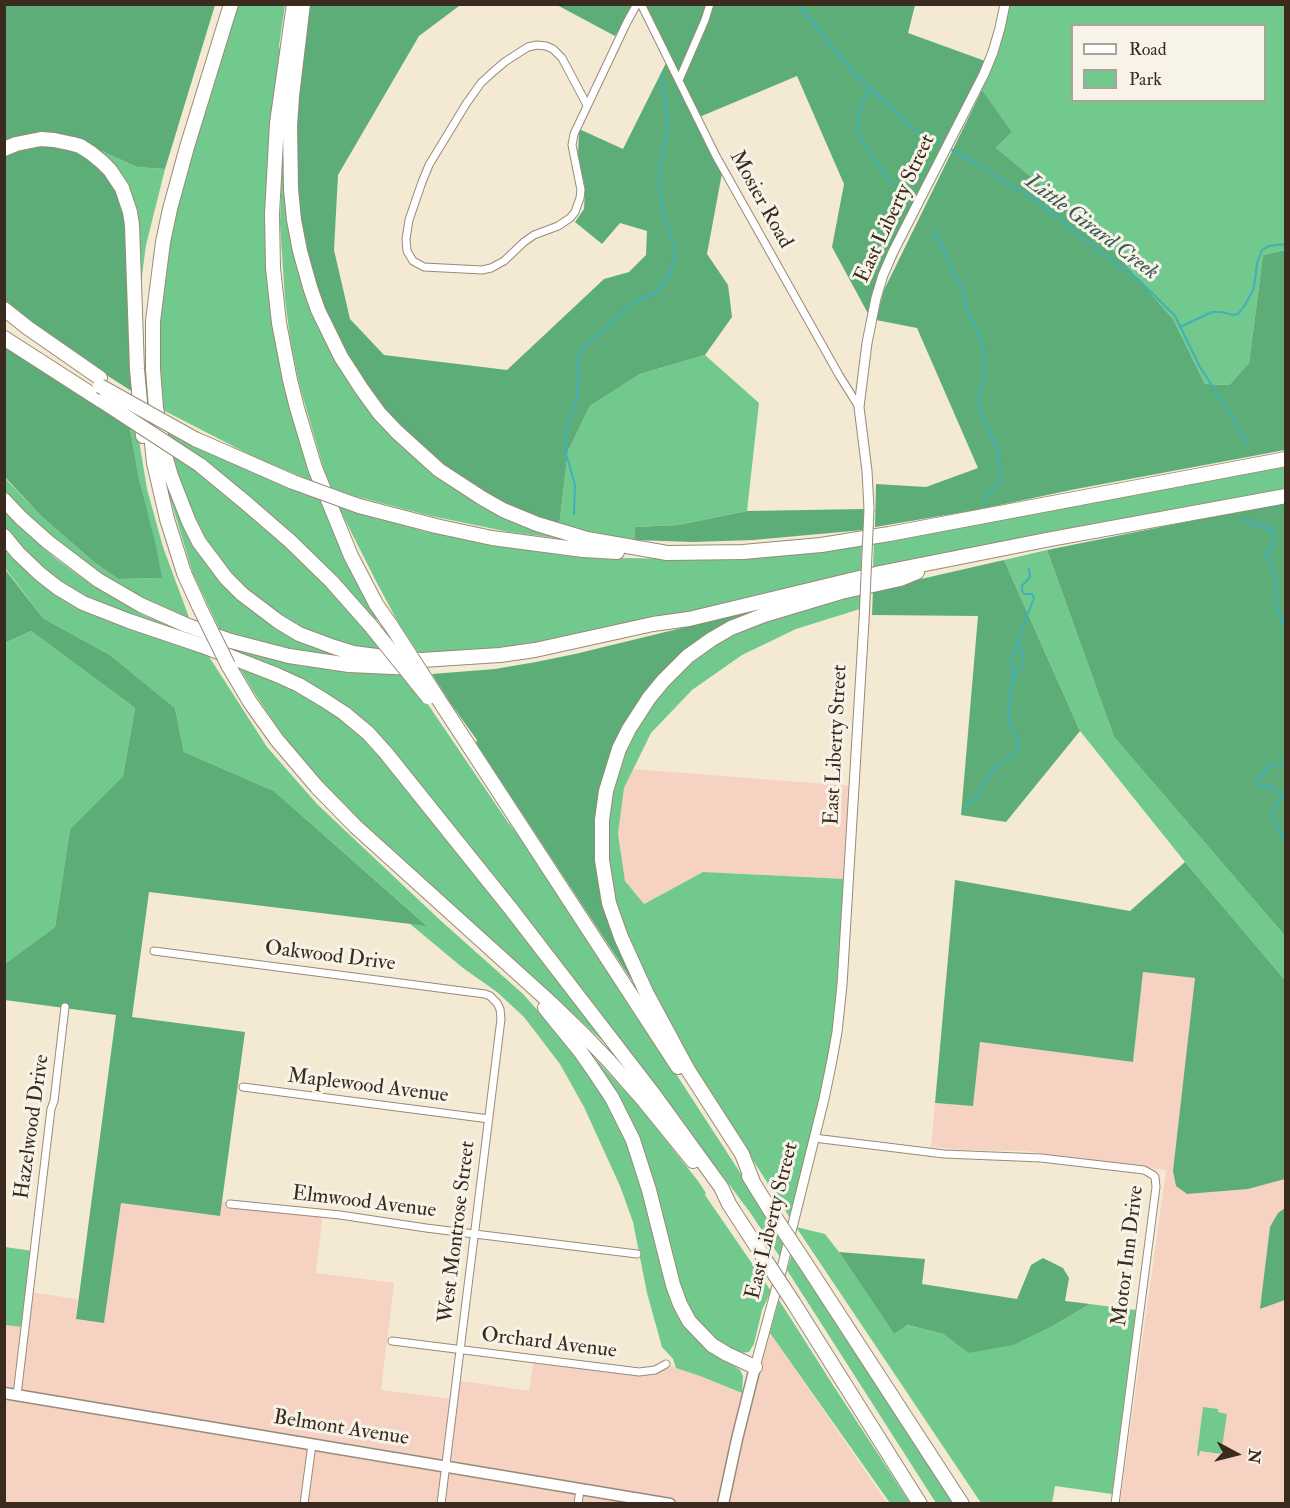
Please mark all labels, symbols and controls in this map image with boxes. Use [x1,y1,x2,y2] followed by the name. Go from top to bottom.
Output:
[1071,24,1266,102] legend
[1129,38,1167,61] text: Road
[1129,68,1162,91] text: Park
[851,131,941,287] street label: East Liberty Street
[723,147,797,253] street label: Mosier Road
[1019,169,1163,287] water label: Little Girard Creek
[820,664,854,826] street label: East Liberty Street
[263,936,397,978] street label: Oakwood Drive
[10,1053,56,1201] street label: Hazelwood Drive
[286,1065,450,1109] street label: Maplewood Avenue
[434,1140,482,1324] street label: West Montrose Street
[741,1140,805,1302] street label: East Liberty Street
[290,1182,438,1224] street label: Elmwood Avenue
[1108,1184,1150,1328] street label: Motor Inn Drive
[480,1323,618,1365] street label: Orchard Avenue
[271,1406,411,1452] street label: Belmont Avenue
[1206,1424,1266,1484] north arrow
[1243,1448,1265,1465] text: N

